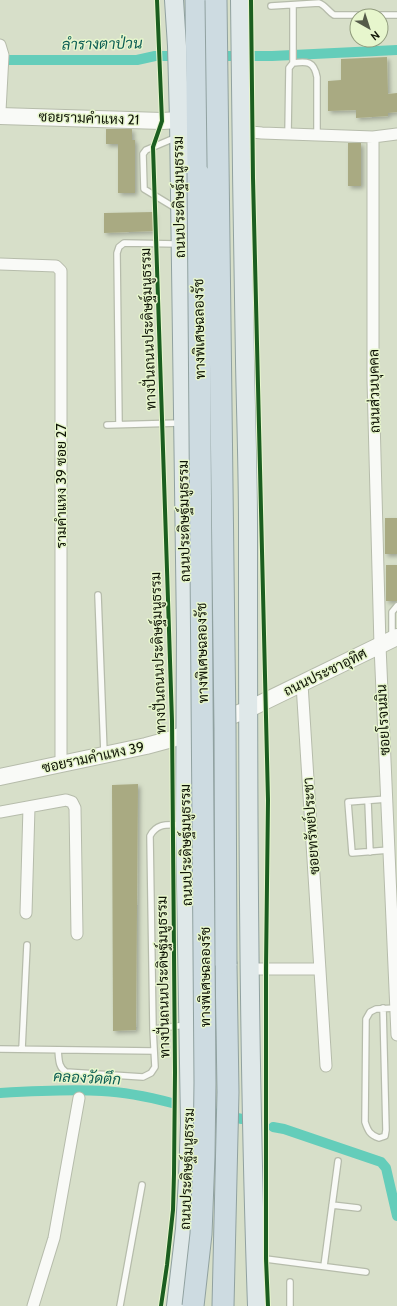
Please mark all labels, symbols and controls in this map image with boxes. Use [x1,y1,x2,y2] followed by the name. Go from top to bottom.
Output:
[349,8,389,48] north arrow
[368,28,383,44] text: N
[61,33,143,54] water label: ลำรางตาป่วน
[38,107,140,129] street label: ซอยรามคำแหง 21
[169,136,190,258] street label: ถนนประดิษฐ์มนูธรรม
[134,248,161,411] street label: ทางปั่นถนนประดิษฐ์มนูธรรม
[189,279,209,379] street label: ทางพิเศษฉลองรัช
[364,349,385,433] street label: ถนนส่วนบุคคล
[52,424,70,548] street label: รามคำแหง 39 ซอย 27
[174,460,195,582] street label: ถนนประดิษฐ์มนูธรรม
[144,572,171,735] street label: ทางปั่นถนนประดิษฐ์มนูธรรม
[192,603,212,703] street label: ทางพิเศษฉลองรัช
[280,644,370,701] street label: ถนนประชาอุทิศ
[372,684,394,756] street label: ซอยโรจนมิน
[40,737,146,777] street label: ซอยรามคำแหง 39
[299,777,323,875] street label: ซอยทรัพย์ประชา
[176,784,197,906] street label: ถนนประดิษฐ์มนูธรรม
[150,896,174,1058] street label: ทางปั่นถนนประดิษฐ์มนูธรรม
[196,927,214,1027] street label: ทางพิเศษฉลองรัช
[53,1066,121,1089] water label: คลองวัดตึก
[176,1108,199,1230] street label: ถนนประดิษฐ์มนูธรรม

